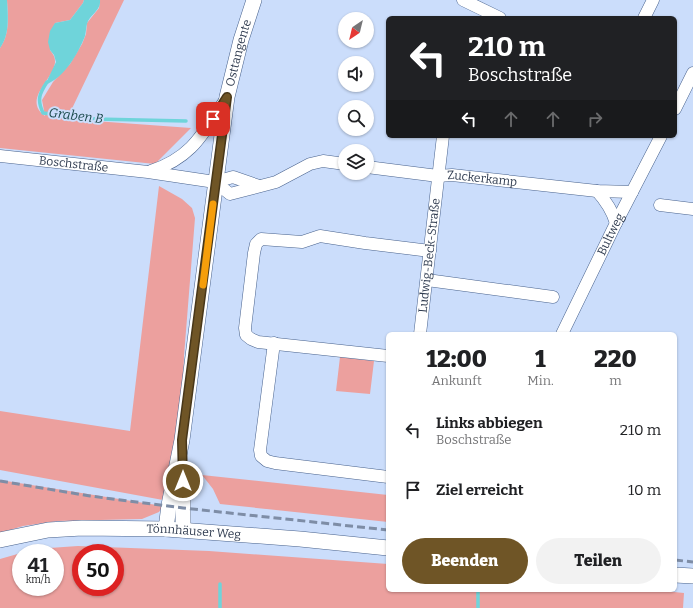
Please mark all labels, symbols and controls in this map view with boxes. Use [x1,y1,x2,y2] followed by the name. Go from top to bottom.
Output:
[338,12,374,48] north arrow
[338,12,374,180] map controls
[223,18,254,88] street label: Osttangente
[468,30,545,63] text: 210 m
[402,32,454,84] icon: left
[338,56,374,92] button: sound
[468,64,572,86] text: Boschstraße
[338,100,374,136] button: search
[196,102,230,136] pin
[48,105,104,126] water label: Graben B
[202,108,224,130] icon: arrive
[458,108,480,130] icon: left
[500,108,522,130] icon: ahead
[542,108,564,130] icon: ahead
[584,108,606,130] icon: right
[338,144,374,180] button: layers
[38,153,109,175] street label: Boschstraße
[447,168,518,189] street label: Zuckerkamp
[416,198,443,314] street label: Ludwig-Beck-Straße
[594,210,627,258] street label: Bultweg
[426,345,487,373] text: 12:00
[535,345,546,373] text: 1
[594,345,637,373] text: 220
[432,373,482,388] text: Ankunft
[527,373,554,388] text: Min.
[609,373,622,388] text: m
[436,414,543,432] text: Links abbiegen
[402,419,424,441] icon: left
[620,421,661,439] text: 210 m
[436,432,511,447] text: Boschstraße
[162,460,204,502] position arrow
[402,479,424,501] icon: arrive
[436,481,524,499] text: Ziel erreicht
[628,481,661,499] text: 10 m
[146,522,242,542] street label: Tönnhäuser Weg
[402,538,528,584] button: Beenden
[536,538,661,584] button: Teilen
[72,544,124,596] speed limit sign: 50
[28,553,48,577] text: 41
[26,574,50,586] text: km/h

